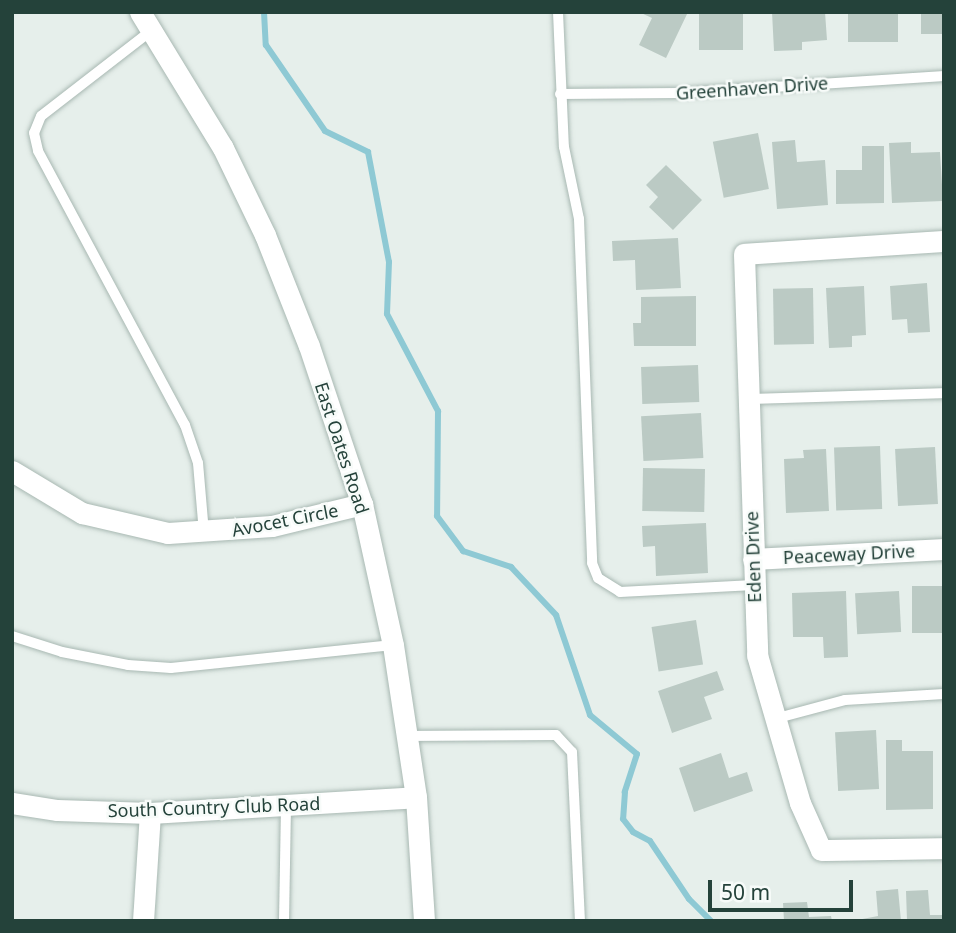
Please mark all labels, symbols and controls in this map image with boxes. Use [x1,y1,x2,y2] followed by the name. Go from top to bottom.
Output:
[675,72,829,104] street label: Greenhaven Drive
[311,379,373,517] street label: East Oates Road
[230,499,340,541] street label: Avocet Circle
[741,511,765,603] street label: Eden Drive
[782,540,916,568] street label: Peaceway Drive
[107,792,321,822] street label: South Country Club Road
[711,866,856,910] scale bar
[721,878,770,906] text: 50 m

